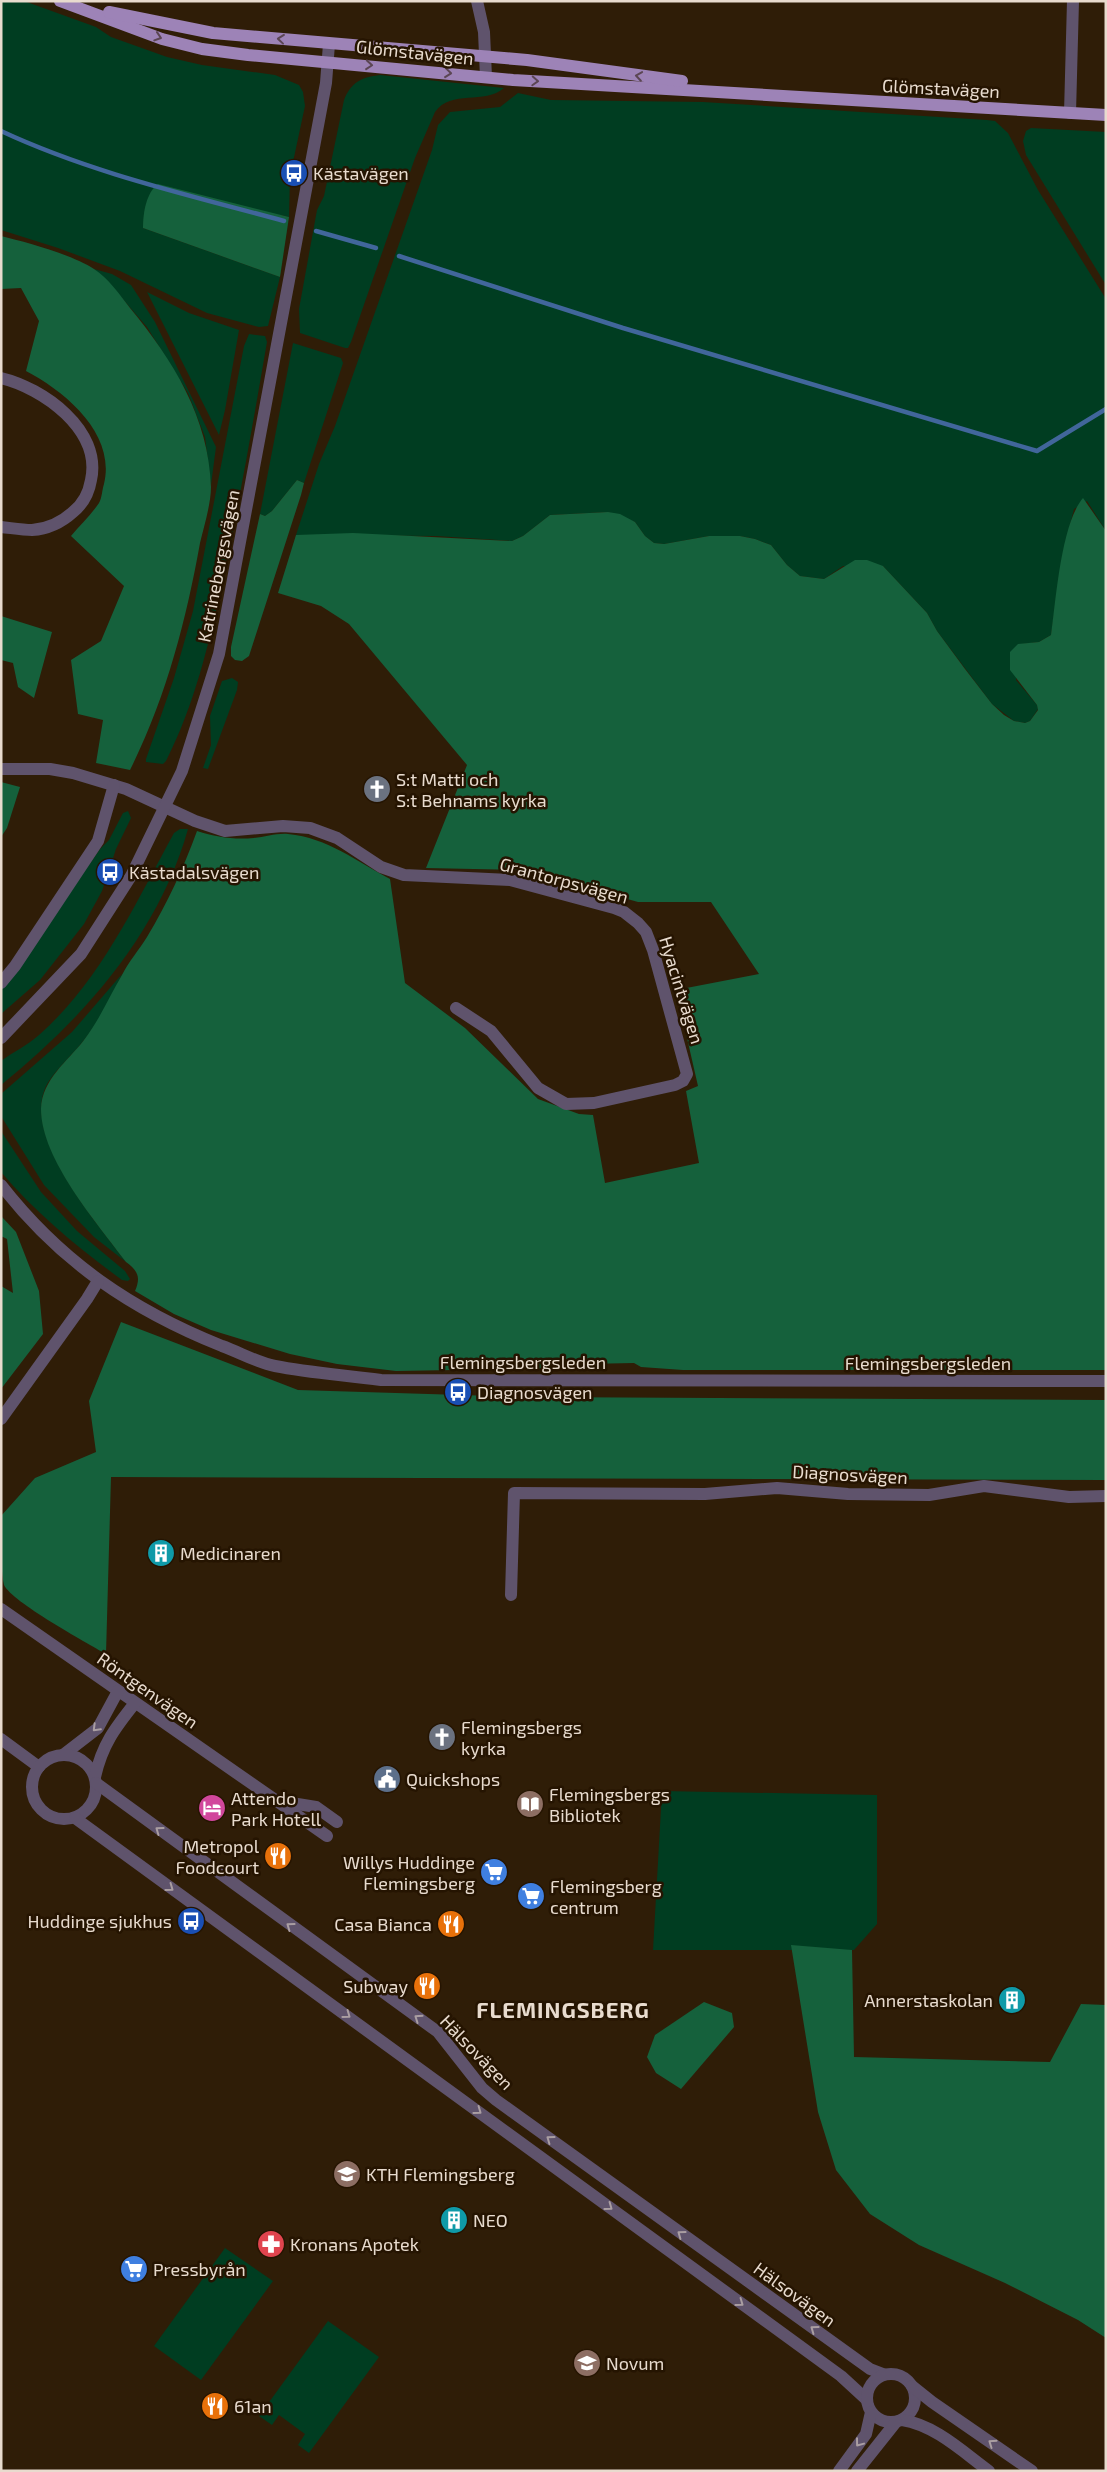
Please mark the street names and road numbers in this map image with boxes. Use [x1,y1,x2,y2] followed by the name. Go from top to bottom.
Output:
[355,35,475,69] street label: Glömstavägen
[882,74,1000,102] street label: Glömstavägen
[192,488,244,644] street label: Katrinebergsvägen
[497,852,631,908] street label: Grantorpsvägen
[655,934,709,1046] street label: Hyacintvägen
[440,1351,606,1373] street label: Flemingsbergsleden
[845,1352,1011,1374] street label: Flemingsbergsleden
[792,1460,908,1488] street label: Diagnosvägen
[93,1647,203,1733] street label: Röntgenvägen
[436,2010,518,2094] street label: Hälsovägen
[750,2257,840,2331] street label: Hälsovägen

